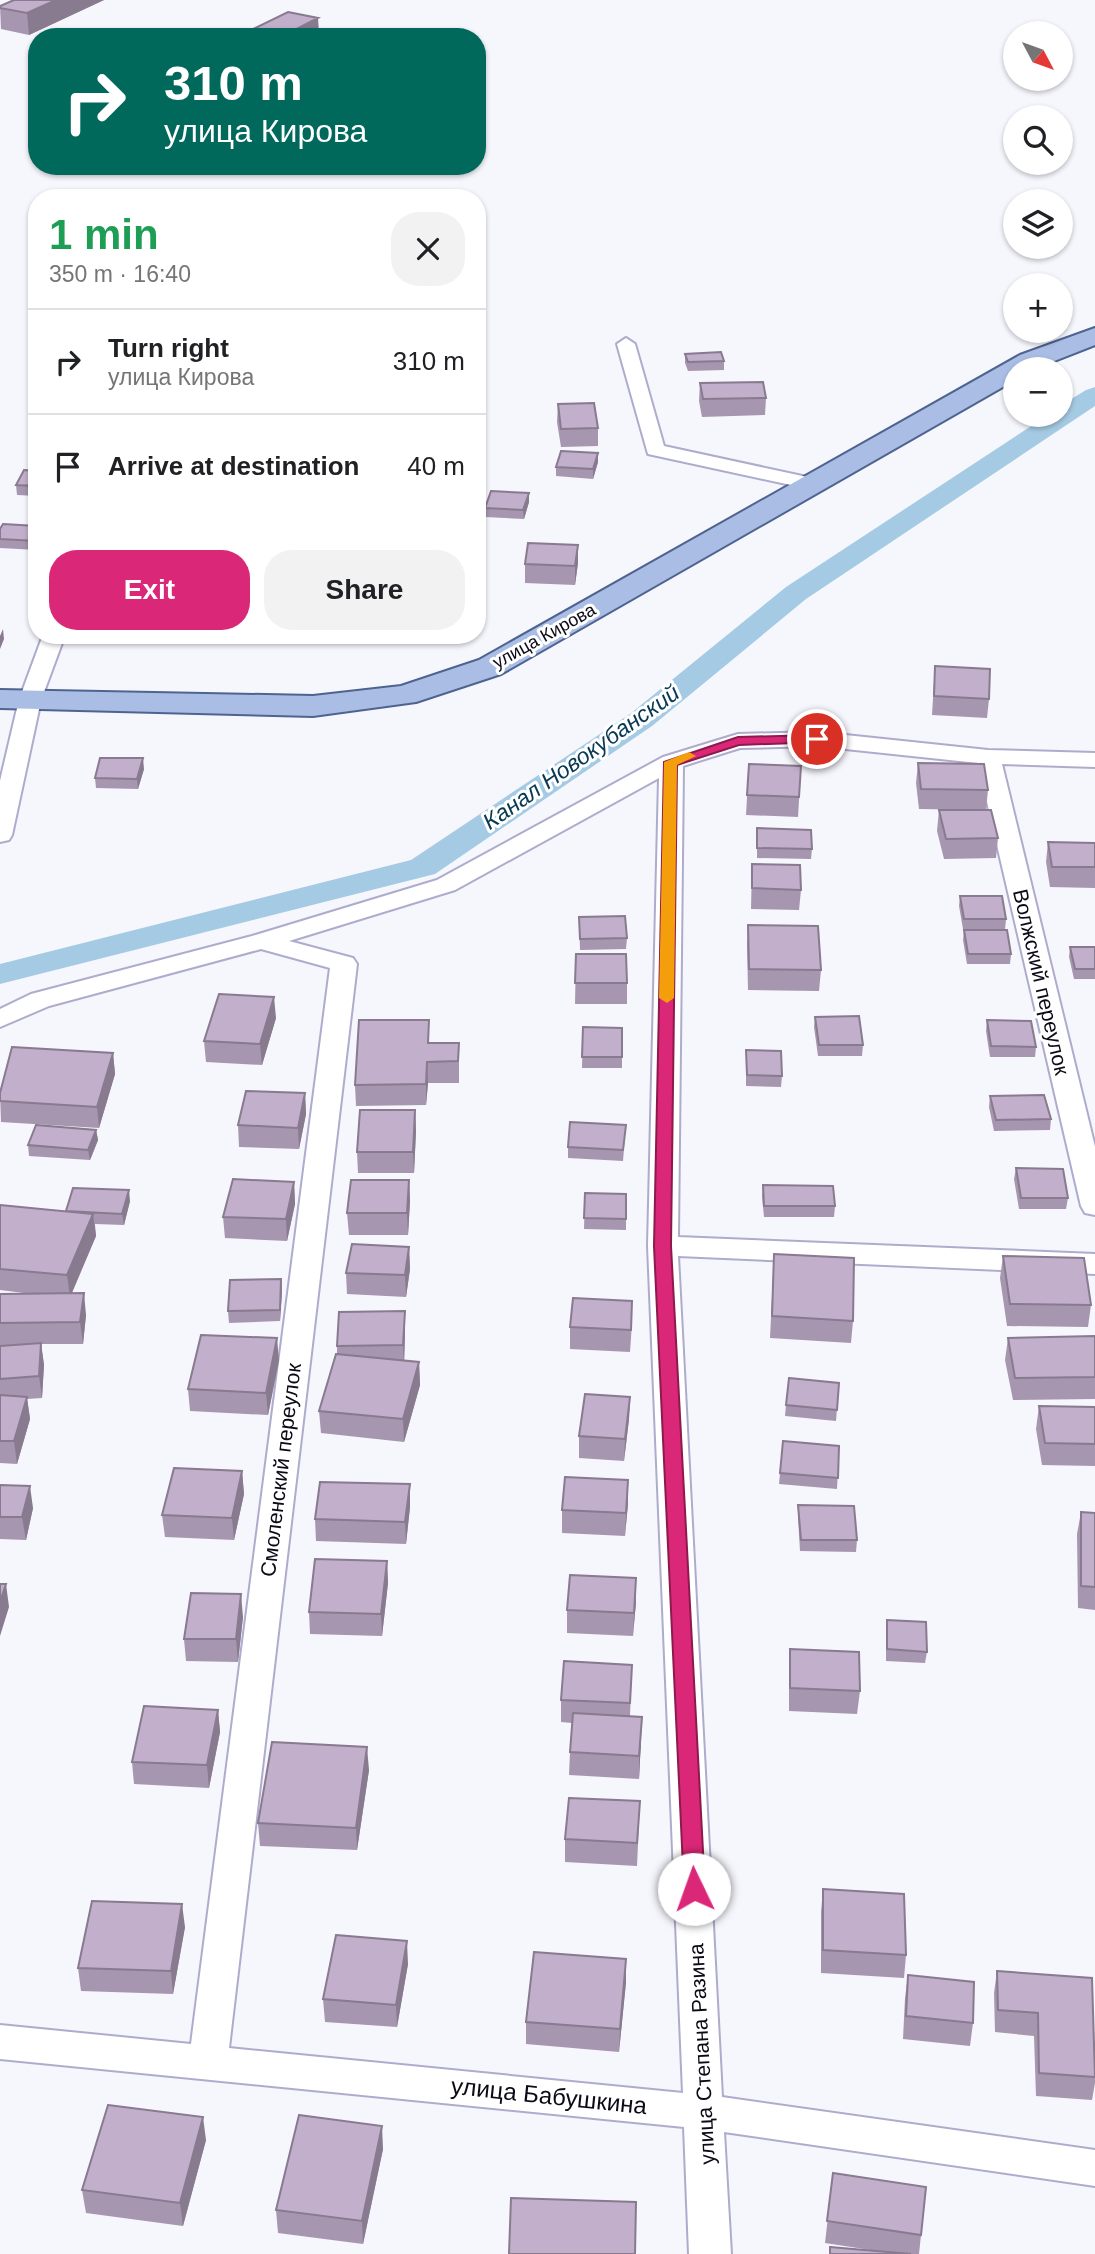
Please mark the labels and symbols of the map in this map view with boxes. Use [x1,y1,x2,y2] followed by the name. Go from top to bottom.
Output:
[1003,21,1073,91] north arrow
[489,599,600,672] street label: улица Кирова
[478,679,684,835] water label: Канал Новокубанский
[787,709,847,769] pin
[1009,887,1074,1078] street label: Волжский переулок
[256,1361,305,1578] street label: Смоленский переулок
[657,1852,731,1926] position arrow
[684,1943,719,2165] street label: улица Степана Разина
[450,2072,649,2119] street label: улица Бабушкина

